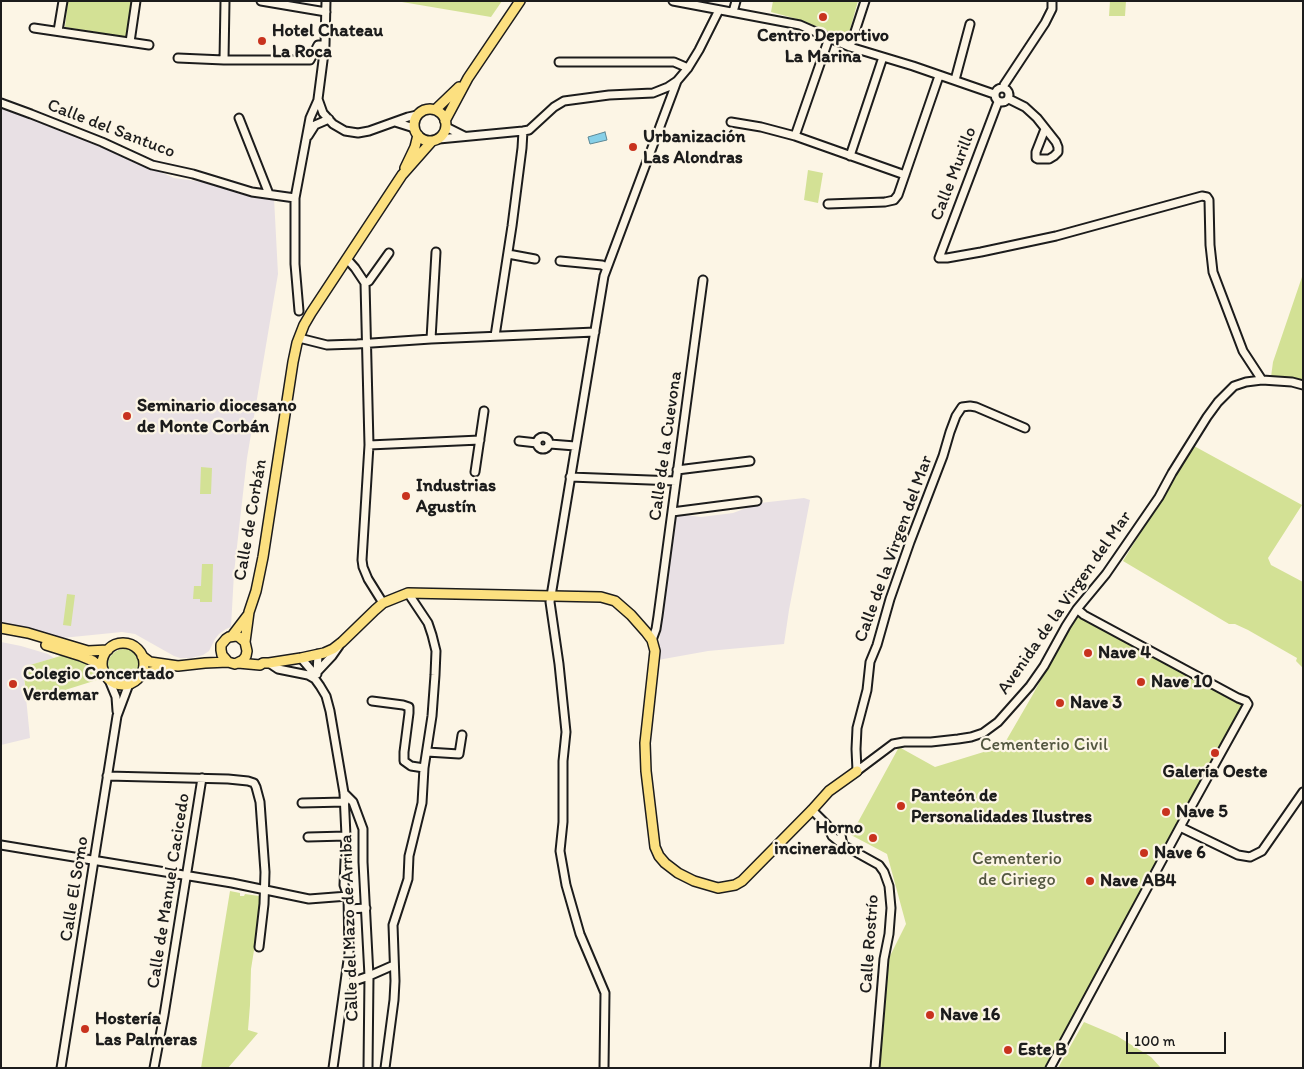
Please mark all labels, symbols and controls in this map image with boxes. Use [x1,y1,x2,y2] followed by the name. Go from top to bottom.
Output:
[817,11,829,23] marker: Centro Deportivo La Marina
[272,20,383,62] place label: Hotel Chateau La Roca
[757,25,889,68] place label: Centro Deportivo La Marina
[256,35,268,47] marker: Hotel Chateau La Roca
[44,95,178,163] street label: Calle del Santuco
[926,124,982,224] street label: Calle Murillo
[643,126,746,168] place label: Urbanización Las Alondras
[627,141,639,153] marker: Urbanización Las Alondras
[645,370,687,522] street label: Calle de la Cuevona
[137,395,297,438] place label: Seminario diocesano de Monte Corbán
[121,410,133,422] marker: Seminario diocesano de Monte Corbán
[850,453,938,645] street label: Calle de la Virgen del Mar
[230,458,272,582] street label: Calle de Corbán
[416,475,496,518] place label: Industrias Agustín
[400,490,412,502] marker: Industrias Agustín
[993,507,1137,699] street label: Avenida de la Virgen del Mar
[1098,642,1151,664] place label: Nave 4
[1082,647,1094,659] marker: Nave 4
[23,663,174,706] place label: Colegio Concertado Verdemar
[1151,671,1213,693] place label: Nave 10
[1135,676,1147,688] marker: Nave 10
[7,678,19,690] marker: Colegio Concertado Verdemar
[1070,692,1122,714] place label: Nave 3
[1054,697,1066,709] marker: Nave 3
[980,734,1108,756] park label: Cementerio Civil
[1209,747,1221,759] marker: Galería Oeste
[1163,761,1267,783] place label: Galería Oeste
[911,785,1092,828] place label: Panteón de Personalidades Ilustres
[143,792,195,990] street label: Calle de Manuel Cacicedo
[895,800,907,812] marker: Panteón de Personalidades Ilustres
[1176,801,1228,823] place label: Nave 5
[1160,806,1172,818] marker: Nave 5
[774,817,863,860] place label: Horno incinerador
[867,832,879,844] marker: Horno incinerador
[336,834,364,1022] street label: Calle del Mazo de Arriba
[56,835,94,943] street label: Calle El Somo
[1154,842,1206,864] place label: Nave 6
[1138,847,1150,859] marker: Nave 6
[972,848,1062,891] park label: Cementerio de Ciriego
[1100,870,1176,892] place label: Nave AB4
[1084,875,1096,887] marker: Nave AB4
[856,894,884,994] street label: Calle Rostrío
[940,1004,1000,1026] place label: Nave 16
[95,1008,197,1050] place label: Hostería Las Palmeras
[924,1009,936,1021] marker: Nave 16
[1129,1022,1229,1054] scale bar
[79,1023,91,1035] marker: Hostería Las Palmeras
[1134,1032,1175,1050] text: 100 m
[1018,1039,1067,1061] place label: Este B
[1002,1044,1014,1056] marker: Este B

